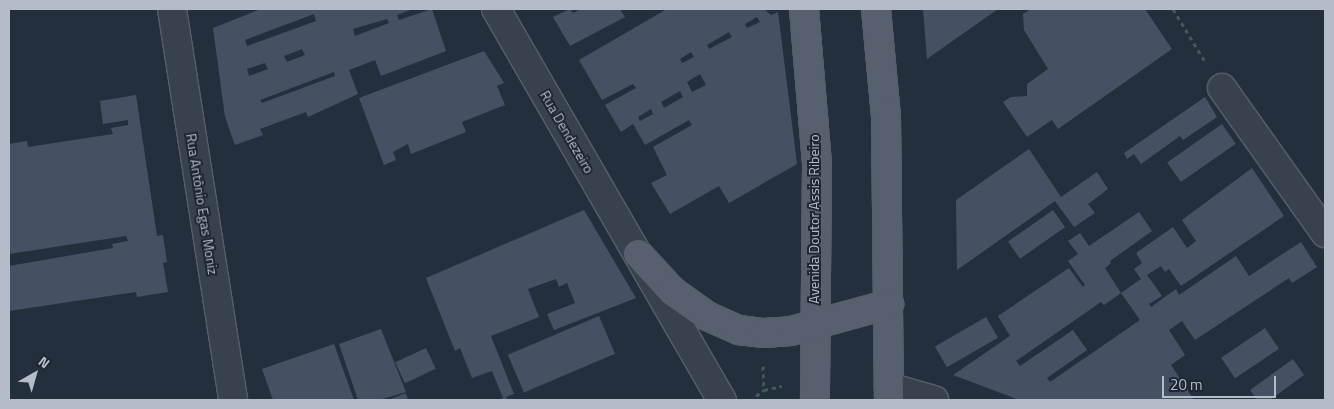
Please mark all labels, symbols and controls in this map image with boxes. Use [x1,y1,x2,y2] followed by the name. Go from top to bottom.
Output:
[537,88,597,176] street label: Rua Dendezeiro
[183,132,221,276] street label: Rua Antônio Egas Moniz
[806,134,822,304] street label: Avenida Doutor Assis Ribeiro
[10,349,60,399] north arrow
[34,351,55,373] text: N
[1164,366,1278,398] scale bar
[1170,373,1203,396] text: 20 m

